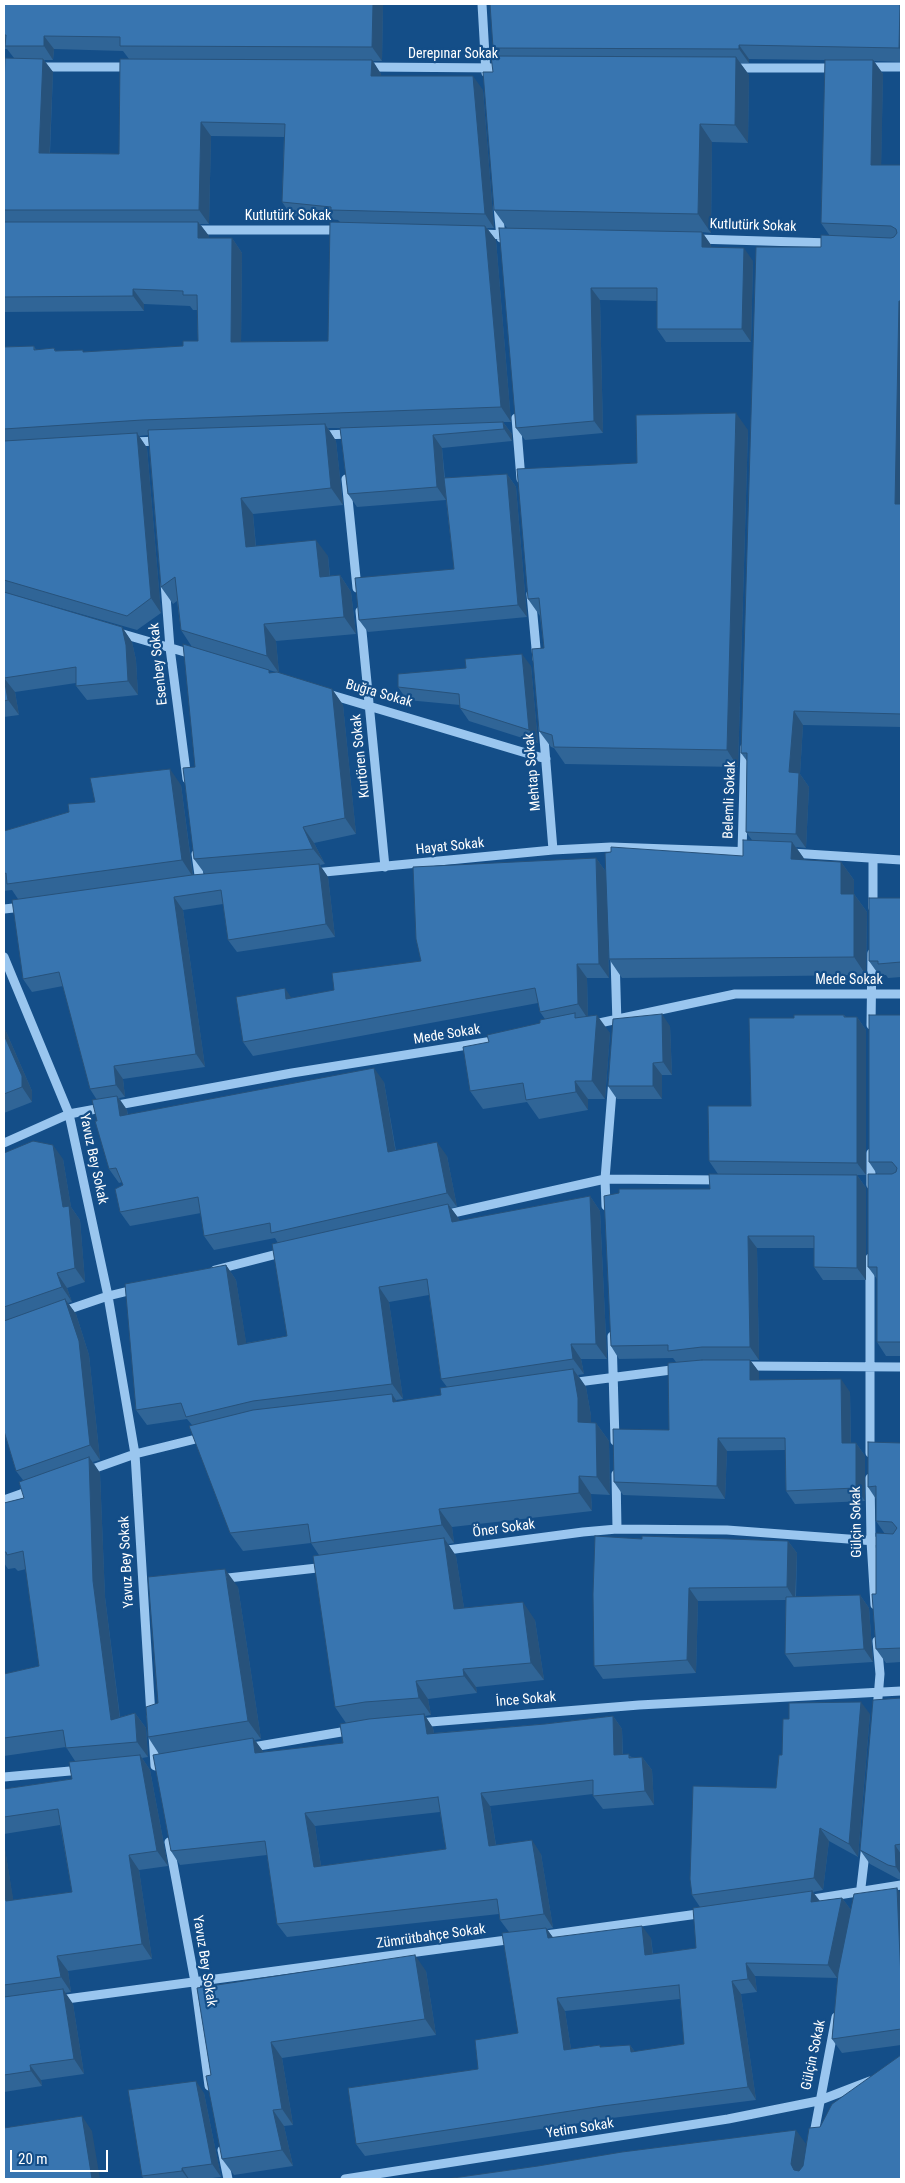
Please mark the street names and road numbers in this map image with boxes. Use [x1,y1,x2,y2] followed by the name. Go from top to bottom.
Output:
[408,46,498,62] street label: Derepınar Sokak
[245,208,331,224] street label: Kutlutürk Sokak
[709,216,797,236] street label: Kutlutürk Sokak
[146,622,172,706] street label: Esenbey Sokak
[344,676,414,712] street label: Buğra Sokak
[348,713,374,799] street label: Kurtören Sokak
[521,732,545,812] street label: Mehtap Sokak
[720,761,740,839] street label: Belemli Sokak
[415,835,485,859] street label: Hayat Sokak
[815,972,883,988] street label: Mede Sokak
[412,1021,482,1049] street label: Mede Sokak
[75,1112,111,1206] street label: Yavuz Bey Sokak
[848,1486,866,1558] street label: Gülçin Sokak
[116,1515,138,1609] street label: Yavuz Bey Sokak
[472,1516,536,1542] street label: Öner Sokak
[495,1689,557,1711] street label: İnce Sokak
[188,1914,220,2008] street label: Yavuz Bey Sokak
[375,1921,487,1953] street label: Zümrütbahçe Sokak
[798,2018,830,2092] street label: Gülçin Sokak
[545,2115,615,2143] street label: Yetim Sokak

